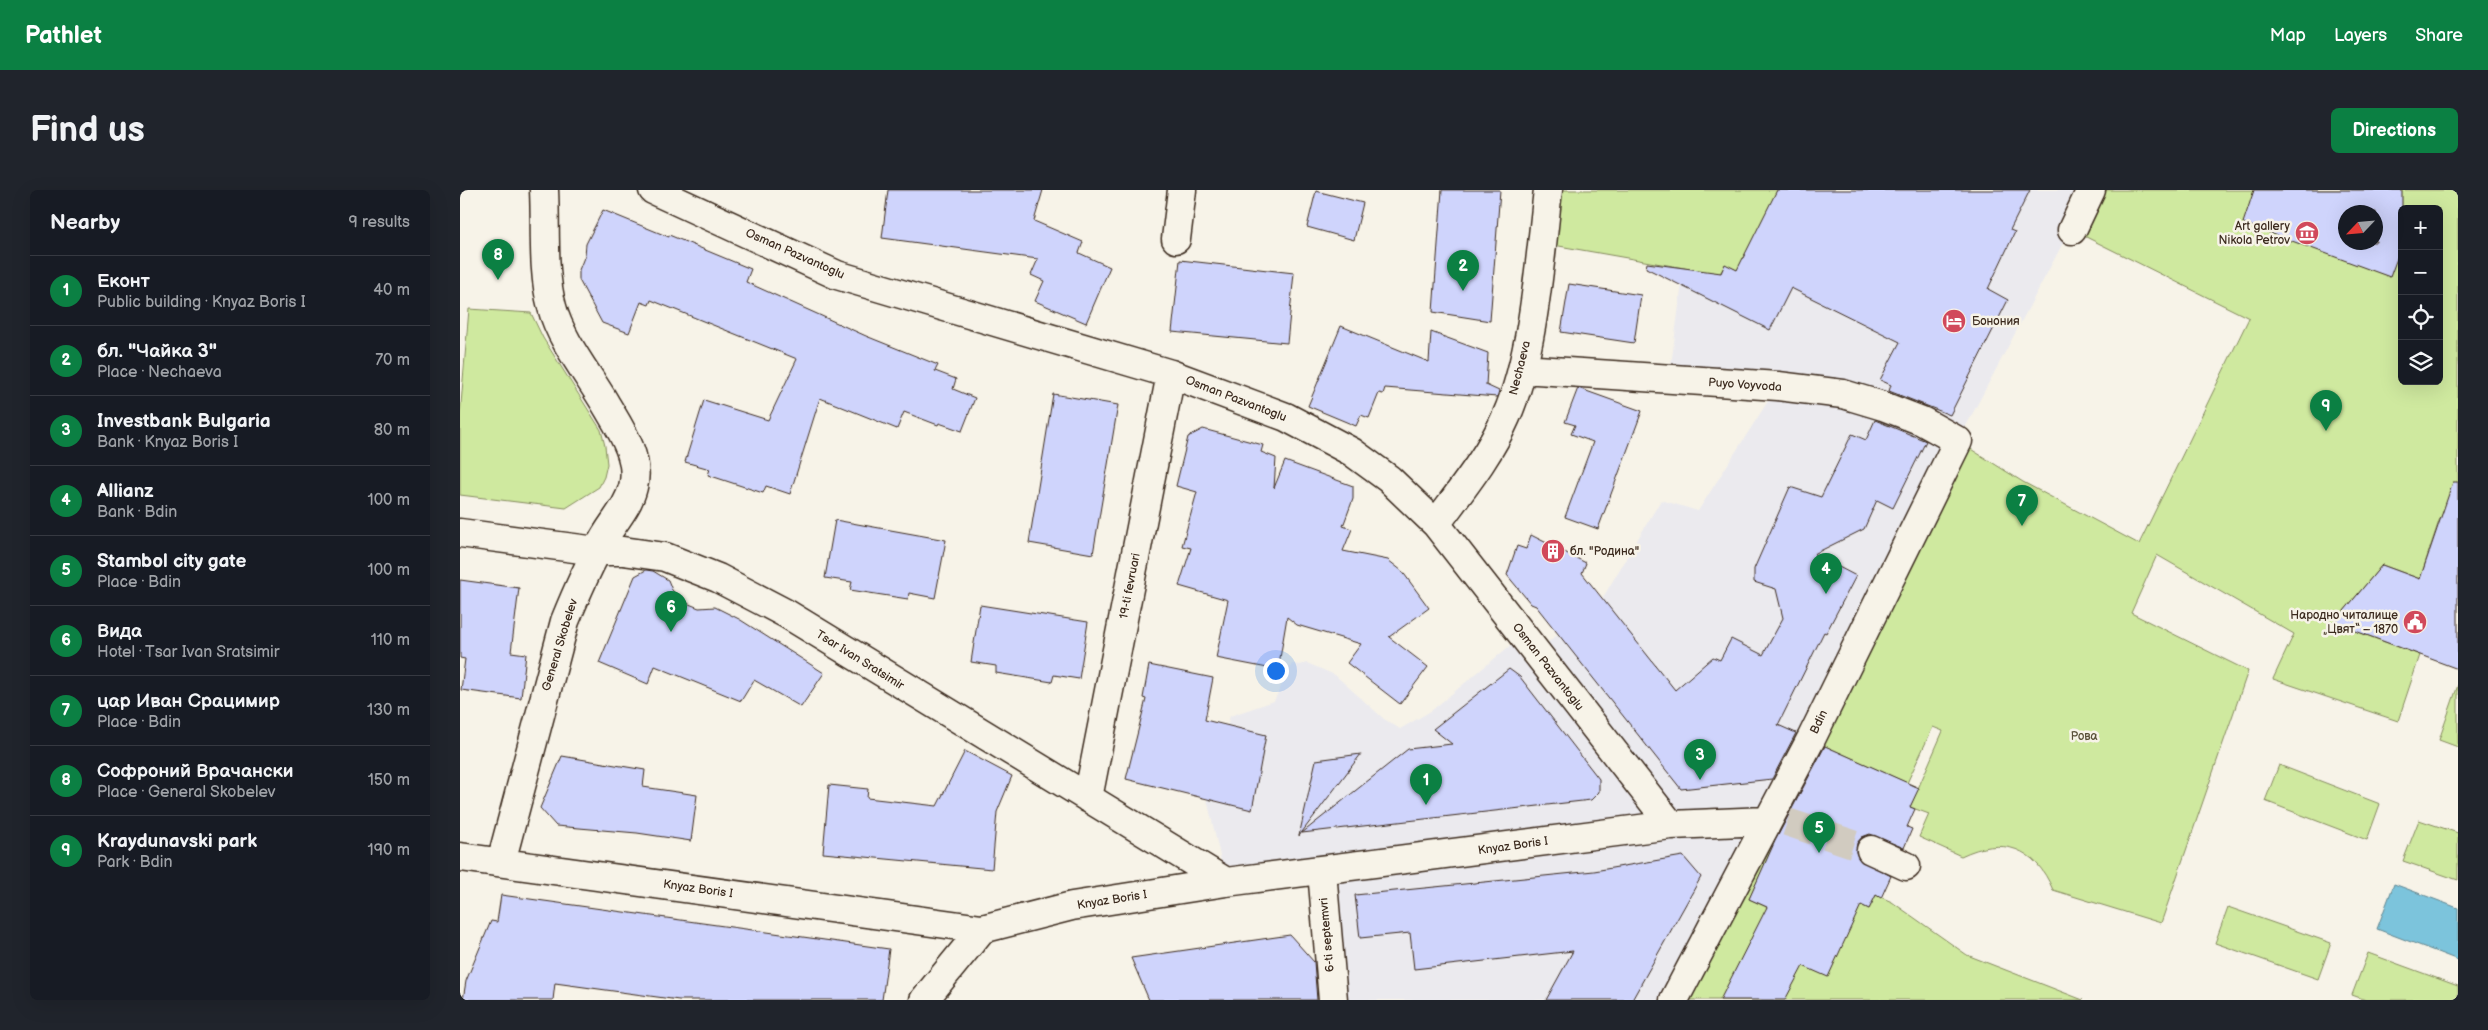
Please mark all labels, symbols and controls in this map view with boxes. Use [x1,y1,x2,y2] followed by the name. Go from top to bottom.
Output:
[25,21,102,50] text: Pathlet
[2270,25,2306,46] text: Map
[2334,25,2387,46] text: Layers
[2415,25,2463,46] text: Share
[2331,108,2458,153] button: Directions
[30,109,145,152] text: Find us
[2338,205,2383,250] north arrow
[2398,205,2443,385] map controls
[2398,205,2443,250] button: +
[50,210,120,235] text: Nearby
[348,213,410,232] text: 9 results
[2219,219,2291,248] place label: Art gallery Nikola Petrov
[2294,220,2320,246] museum icon: Art gallery Nikola Petrov
[743,225,847,283] street label: Osman Pazvantoglu
[482,239,514,280] pin: 8
[1447,250,1479,291] pin: 2
[2398,250,2443,295] button: −
[97,270,150,293] text: Еконт
[63,281,69,300] text: 1
[373,281,410,300] text: 40 m
[97,293,306,312] text: Public building · Knyaz Boris I
[2398,295,2443,340] button: locate
[1941,308,1967,334] hotel icon: Бонония
[1972,314,2020,329] place label: Бонония
[1506,339,1534,397] street label: Nechaeva
[97,340,217,363] text: бл. "Чайка 3"
[2398,340,2443,385] button: layers
[61,351,71,370] text: 2
[375,351,410,370] text: 70 m
[97,363,222,382] text: Place · Nechaeva
[1183,373,1289,425] street label: Osman Pazvantoglu
[1708,375,1783,395] street label: Puyo Voyvoda
[2310,390,2342,431] pin: 9
[97,410,271,433] text: Investbank Bulgaria
[61,421,71,440] text: 3
[374,421,410,440] text: 80 m
[97,433,238,452] text: Bank · Knyaz Boris I
[97,480,154,503] text: Allianz
[2006,485,2038,526] pin: 7
[61,491,71,510] text: 4
[367,491,410,510] text: 100 m
[97,503,177,522] text: Bank · Bdin
[1540,538,1566,564] building icon: бл. "Родина"
[1570,544,1639,559] place label: бл. "Родина"
[97,550,246,573] text: Stambol city gate
[1116,552,1144,620] street label: 19-ti fevruari
[1810,553,1842,594] pin: 4
[61,561,71,580] text: 5
[367,561,410,580] text: 100 m
[97,573,181,592] text: Place · Bdin
[655,591,687,632] pin: 6
[539,597,581,693] street label: General Skobelev
[2290,608,2398,637] place label: Народно читалище „Цвят“ – 1870
[2402,609,2428,635] public building icon: Народно читалище „Цвят“ – 1870
[97,620,142,643] text: Вида
[1509,620,1587,714] street label: Osman Pazvantoglu
[813,627,907,693] street label: Tsar Ivan Sratsimir
[61,631,71,650] text: 6
[371,631,410,650] text: 110 m
[97,643,280,662] text: Hotel · Tsar Ivan Sratsimir
[1263,658,1289,684] your location
[97,690,280,713] text: цар Иван Срацимир
[62,701,70,720] text: 7
[367,701,410,720] text: 130 m
[1807,707,1831,736] street label: Bdin
[97,713,181,732] text: Place · Bdin
[2070,729,2098,744] park label: Рова
[1684,739,1716,780] pin: 3
[97,760,294,783] text: Софроний Врачански
[1410,764,1442,805] pin: 1
[61,771,71,790] text: 8
[368,771,410,790] text: 150 m
[97,783,275,802] text: Place · General Skobelev
[1803,812,1835,853] pin: 5
[97,830,257,853] text: Kraydunavski park
[1477,834,1549,858] street label: Knyaz Boris I
[61,841,71,860] text: 9
[368,841,410,860] text: 190 m
[97,853,172,872] text: Park · Bdin
[662,877,734,901] street label: Knyaz Boris I
[1076,887,1148,913] street label: Knyaz Boris I
[1316,897,1338,973] street label: 6-ti septemvri

